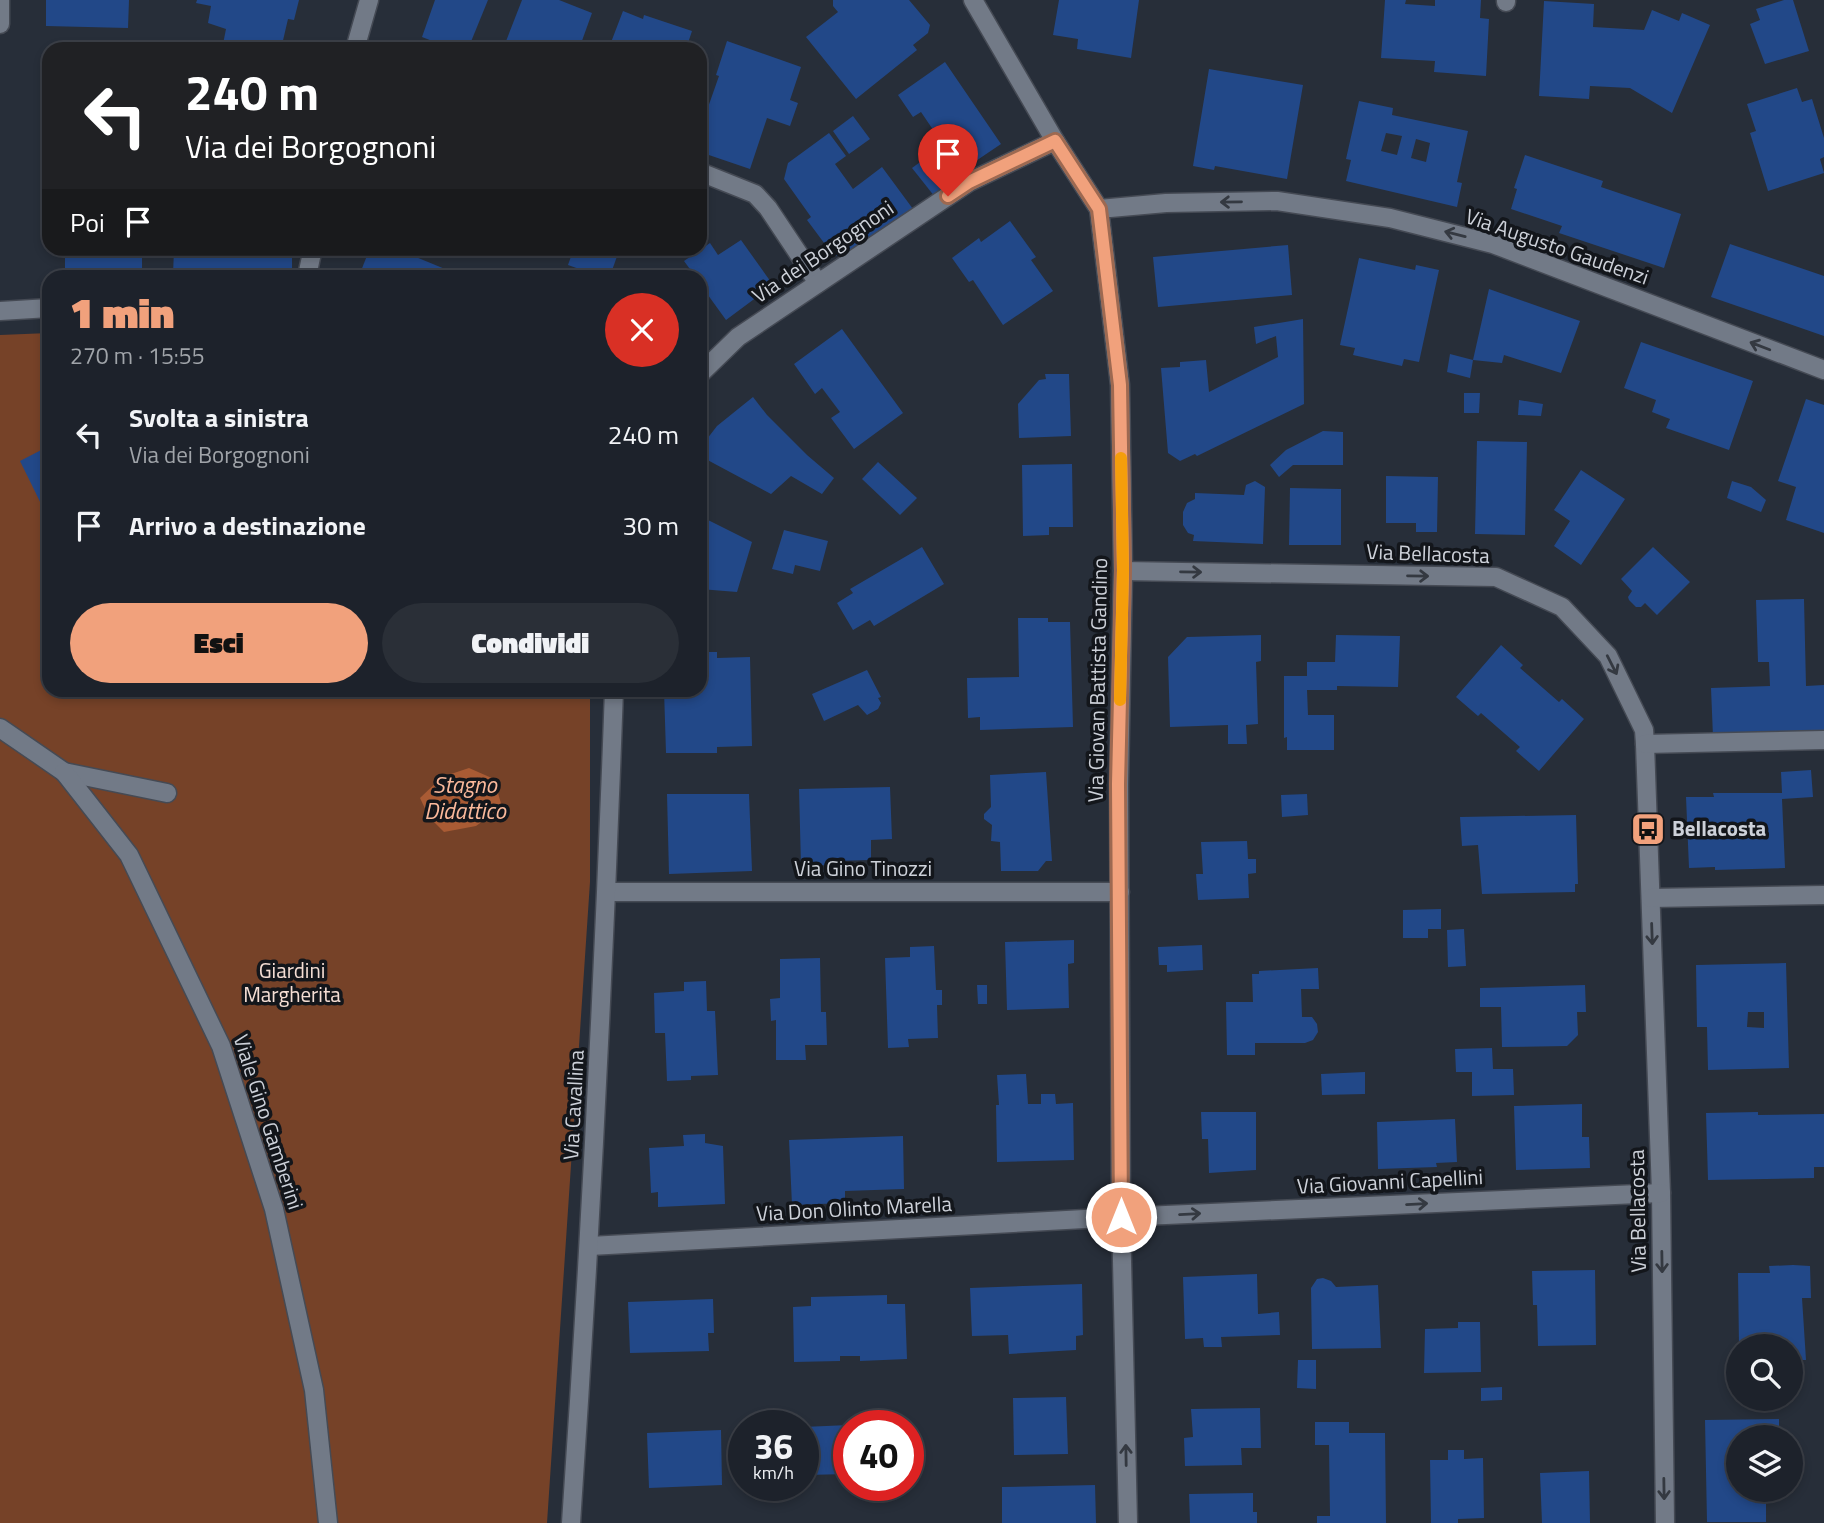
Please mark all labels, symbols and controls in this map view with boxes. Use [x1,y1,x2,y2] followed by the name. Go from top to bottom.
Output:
[185,54,319,129] text: 240 m
[70,70,161,161] icon: left
[185,122,436,170] text: Via dei Borgognoni
[918,124,978,196] pin
[929,135,967,173] icon: arrive
[745,192,900,311] street label: Via dei Borgognoni
[1219,195,1242,209] one-way arrow
[1461,200,1653,292] street label: Via Augusto Gaudenzi
[70,203,105,242] text: Poi
[119,203,157,241] icon: arrive
[1444,227,1467,240] one-way arrow
[70,280,174,344] text: 1 min
[605,293,679,367] button: close
[70,338,205,373] text: 270 m · 15:55
[1750,338,1772,351] one-way arrow
[129,398,309,437] text: Svolta a sinistra
[608,415,679,454] text: 240 m
[70,416,108,454] icon: left
[129,437,310,472] text: Via dei Borgognoni
[129,506,366,545] text: Arrivo a destinazione
[622,506,679,545] text: 30 m
[70,507,108,545] icon: arrive
[1366,535,1491,571] street label: Via Bellacosta
[1079,557,1115,803] street label: Via Giovan Battista Gandino
[1179,565,1202,579] one-way arrow
[1407,569,1430,583] one-way arrow
[70,603,368,683] button: Esci
[382,603,679,683] button: Condividi
[1606,655,1620,675] one-way arrow
[424,767,506,828] water label: Stagno Didattico
[1629,810,1667,848] bus stop icon: Bellacosta
[1672,812,1767,844] place label: Bellacosta
[794,852,932,884] street label: Via Gino Tinozzi
[1646,923,1659,946] one-way arrow
[243,954,341,1010] park label: Giardini Margherita
[226,1030,312,1213] street label: Viale Gino Gamberini
[554,1049,592,1161] street label: Via Cavallina
[1620,1149,1654,1273] street label: Via Bellacosta
[1296,1160,1484,1202] street label: Via Giovanni Capellini
[1084,1180,1158,1254] position arrow
[755,1187,953,1229] street label: Via Don Olinto Marella
[1405,1197,1428,1210] one-way arrow
[1178,1207,1200,1220] one-way arrow
[1655,1250,1668,1273] one-way arrow
[1726,1334,1803,1502] map controls
[1726,1334,1803,1411] button: search
[833,1410,924,1501] speed limit sign: 40
[754,1419,793,1473] text: 36
[1726,1425,1803,1502] button: layers
[1120,1444,1133,1467] one-way arrow
[753,1459,794,1486] text: km/h
[1658,1477,1671,1500] one-way arrow

